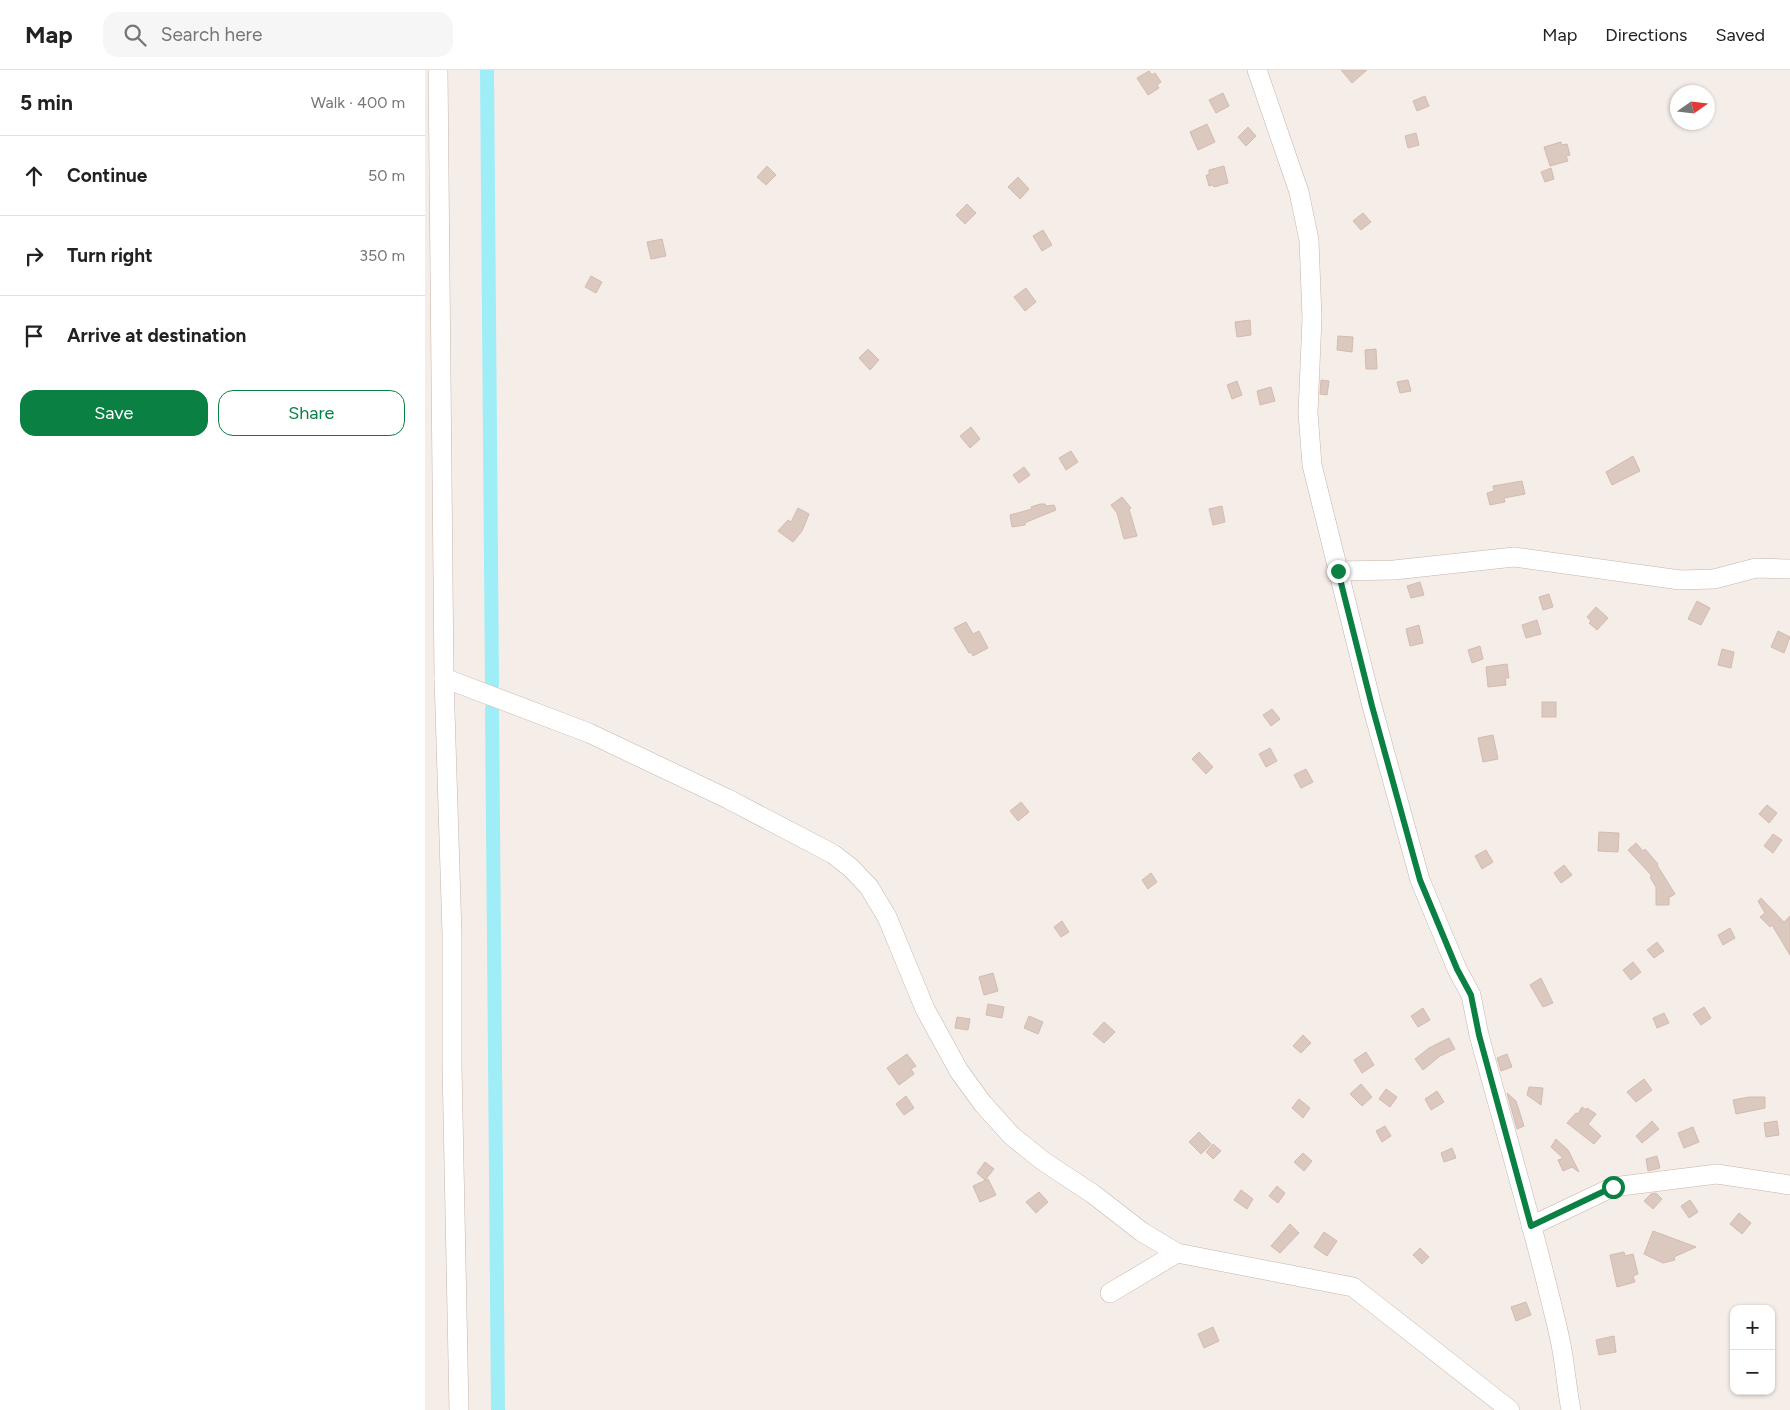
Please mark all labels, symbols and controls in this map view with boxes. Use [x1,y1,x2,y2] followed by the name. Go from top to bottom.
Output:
[103,12,453,57] search box
[25,20,73,49] text: Map
[121,21,149,49] icon: search
[161,23,262,46] text: Search here
[1542,24,1577,46] text: Map
[1605,24,1687,46] text: Directions
[1715,24,1765,46] text: Saved
[1670,85,1715,130] north arrow
[20,90,73,115] text: 5 min
[311,93,405,112] text: Walk · 400 m
[20,162,48,190] icon: ahead
[67,164,147,187] text: Continue
[368,166,405,185] text: 50 m
[20,242,48,270] icon: right
[67,244,153,267] text: Turn right
[359,246,405,265] text: 350 m
[20,322,48,350] icon: arrive
[67,324,246,347] text: Arrive at destination
[20,390,208,436] button: Save
[218,390,405,436] button: Share
[1327,560,1350,583] route end
[1602,1176,1625,1199] route start
[1730,1305,1775,1395] map controls
[1730,1305,1775,1350] button: +
[1730,1350,1775,1395] button: −

